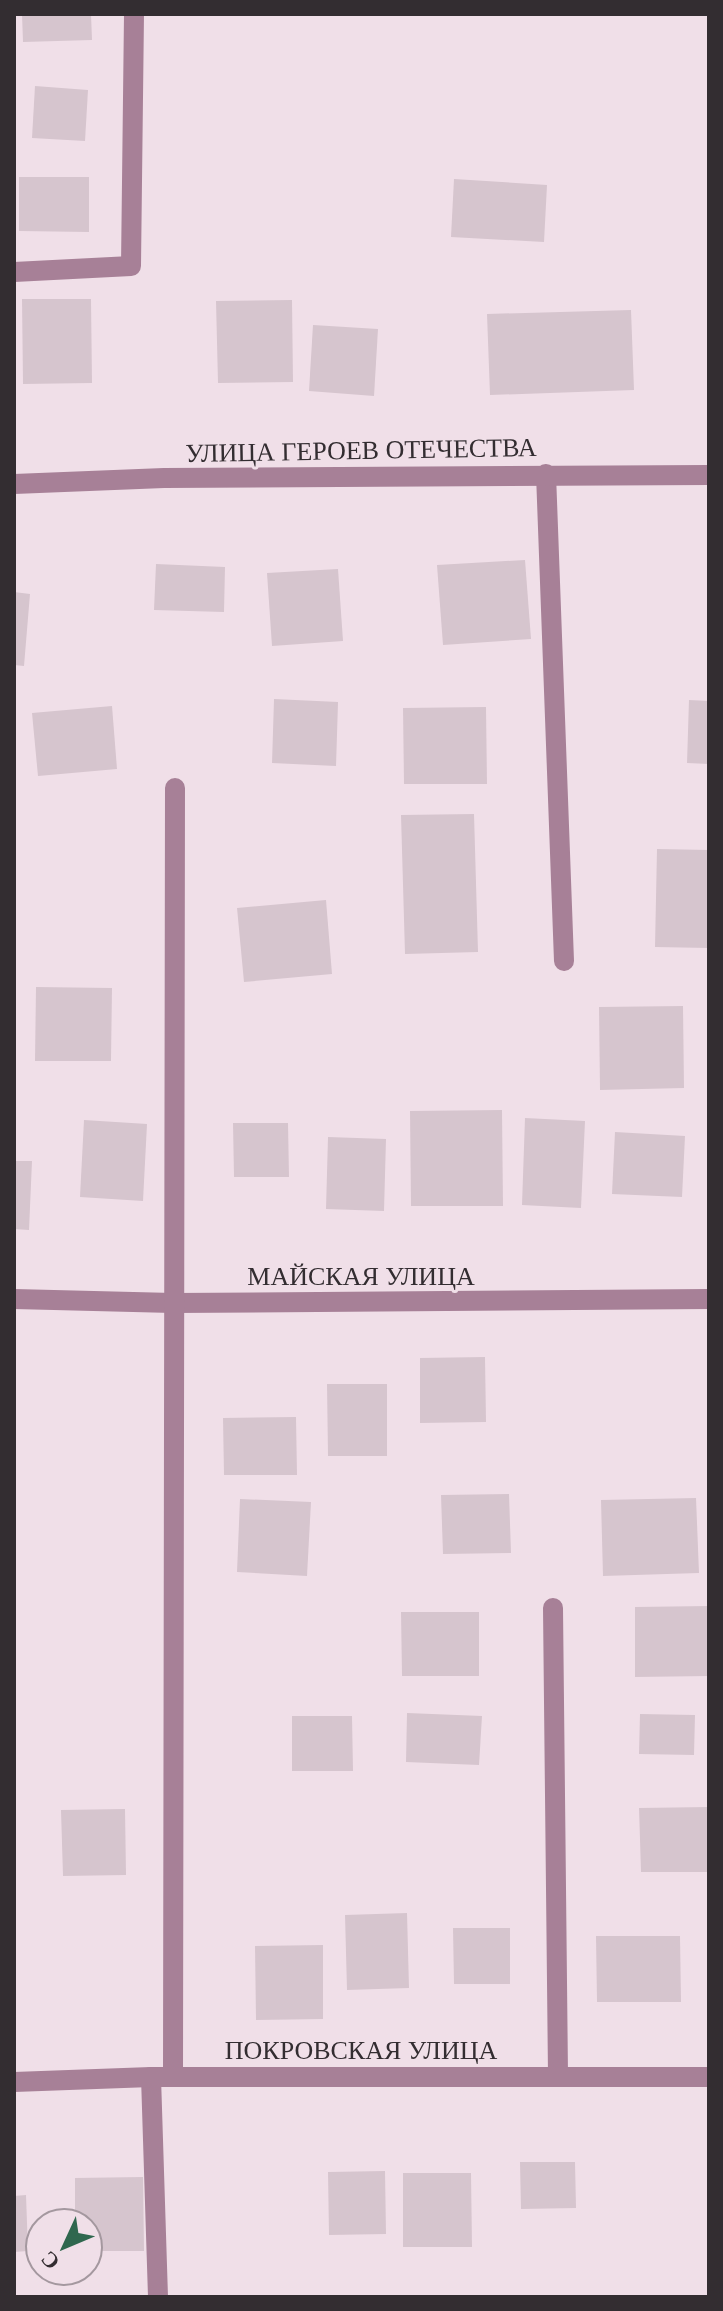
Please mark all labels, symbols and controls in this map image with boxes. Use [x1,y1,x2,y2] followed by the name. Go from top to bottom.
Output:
[185,433,537,468] street label: УЛИЦА ГЕРОЕВ ОТЕЧЕСТВА
[247,1262,475,1291] street label: МАЙСКАЯ УЛИЦА
[225,2036,497,2065] street label: ПОКРОВСКАЯ УЛИЦА
[24,2207,104,2287] north arrow
[35,2246,64,2275] text: С

